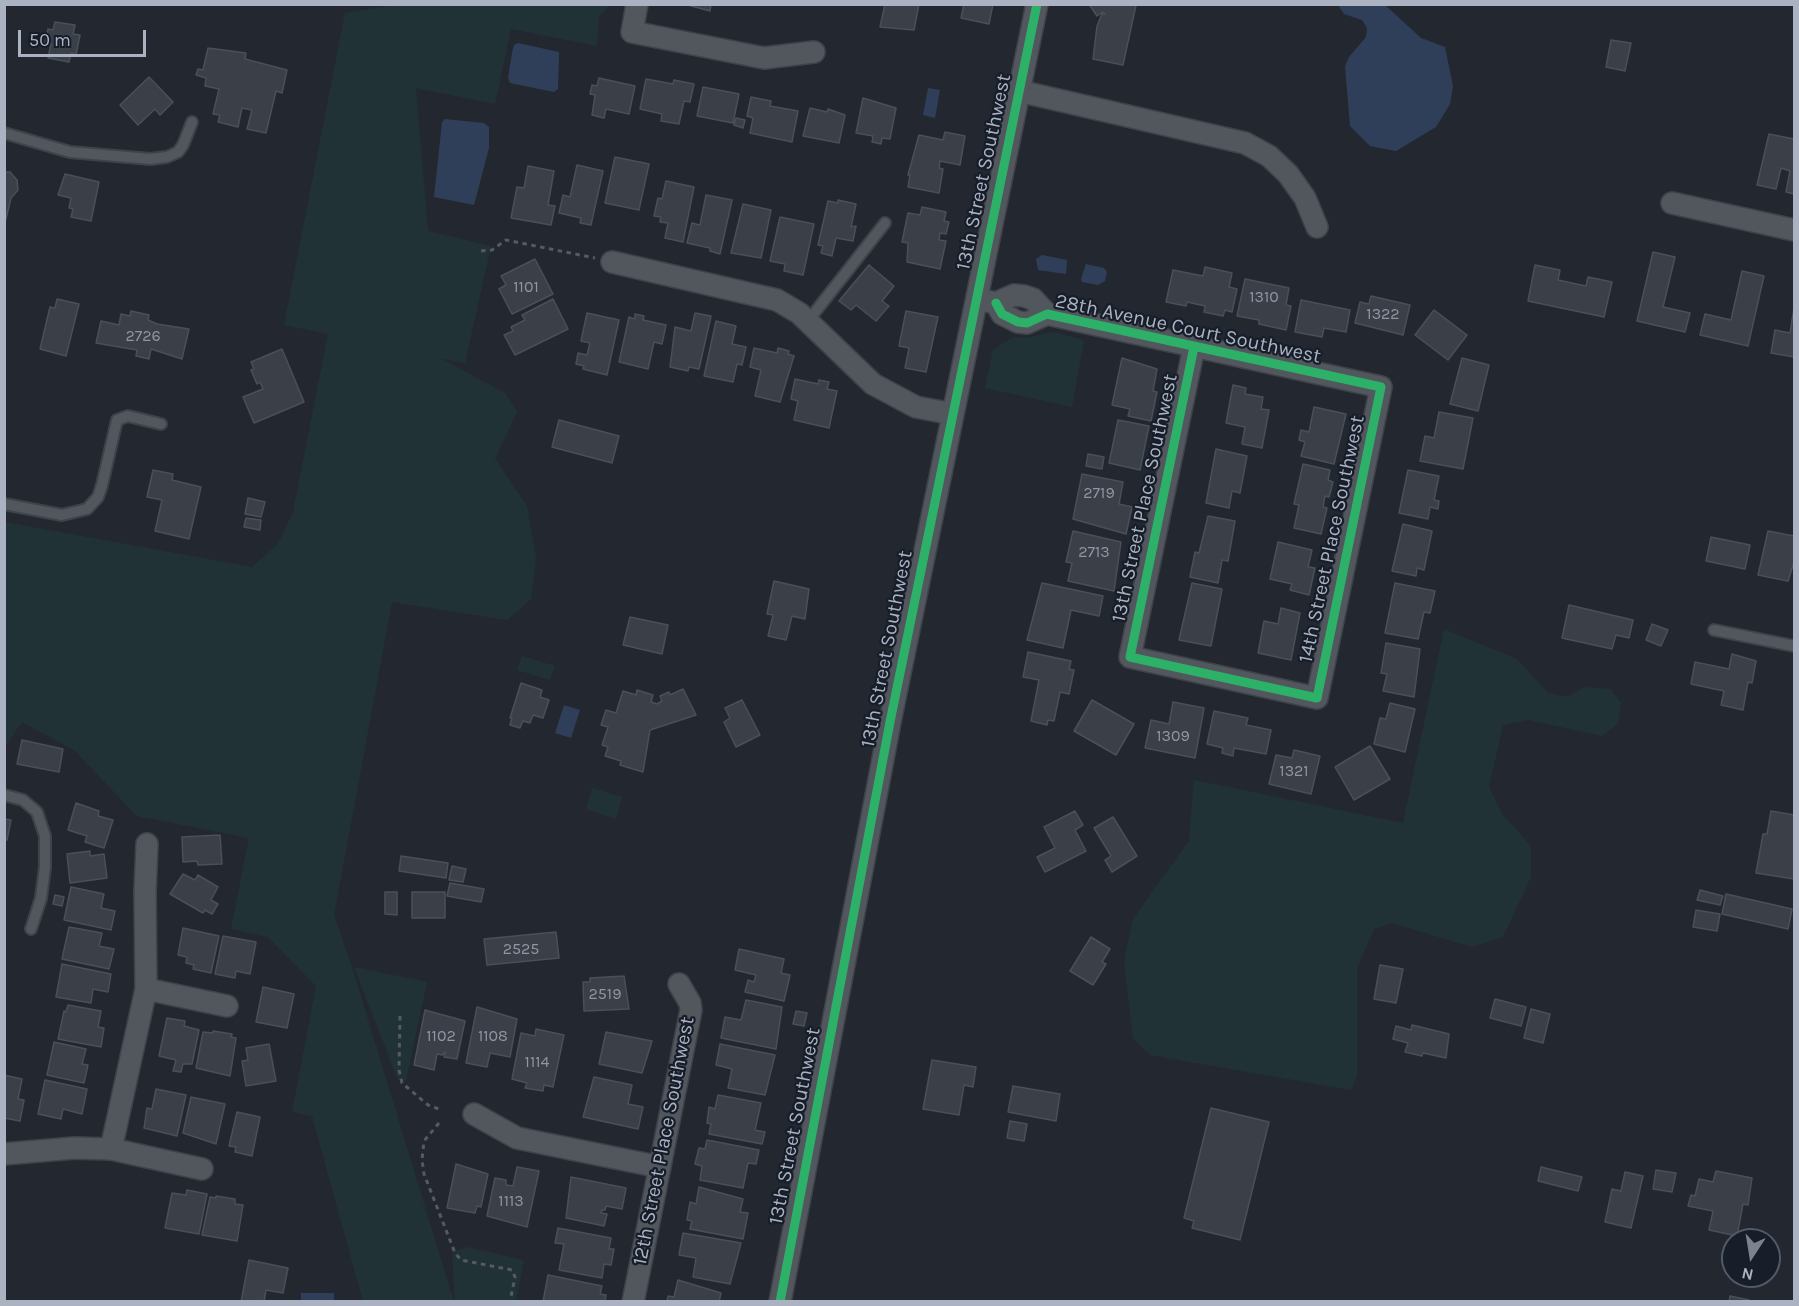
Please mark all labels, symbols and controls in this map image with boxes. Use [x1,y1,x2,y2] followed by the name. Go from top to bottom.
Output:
[21,18,148,56] scale bar
[29,29,71,51] text: 50 m
[951,72,1017,272] street label: 13th Street Southwest
[513,277,539,297] house number: 1101
[1249,287,1279,307] house number: 1310
[1053,289,1323,369] street label: 28th Avenue Court Southwest
[1366,304,1400,324] house number: 1322
[125,326,161,346] house number: 2726
[1107,372,1183,624] street label: 13th Street Place Southwest
[1294,413,1370,665] street label: 14th Street Place Southwest
[1083,483,1115,503] house number: 2719
[1078,542,1110,562] house number: 2713
[856,549,918,749] street label: 13th Street Southwest
[1156,726,1190,746] house number: 1309
[1279,761,1309,781] house number: 1321
[503,939,539,959] house number: 2525
[589,984,621,1004] house number: 2519
[628,1015,700,1267] street label: 12th Street Place Southwest
[426,1026,456,1046] house number: 1102
[478,1026,508,1046] house number: 1108
[764,1026,826,1226] street label: 13th Street Southwest
[525,1052,549,1072] house number: 1114
[498,1191,524,1211] house number: 1113
[1721,1228,1781,1288] north arrow
[1740,1264,1755,1285] text: N

